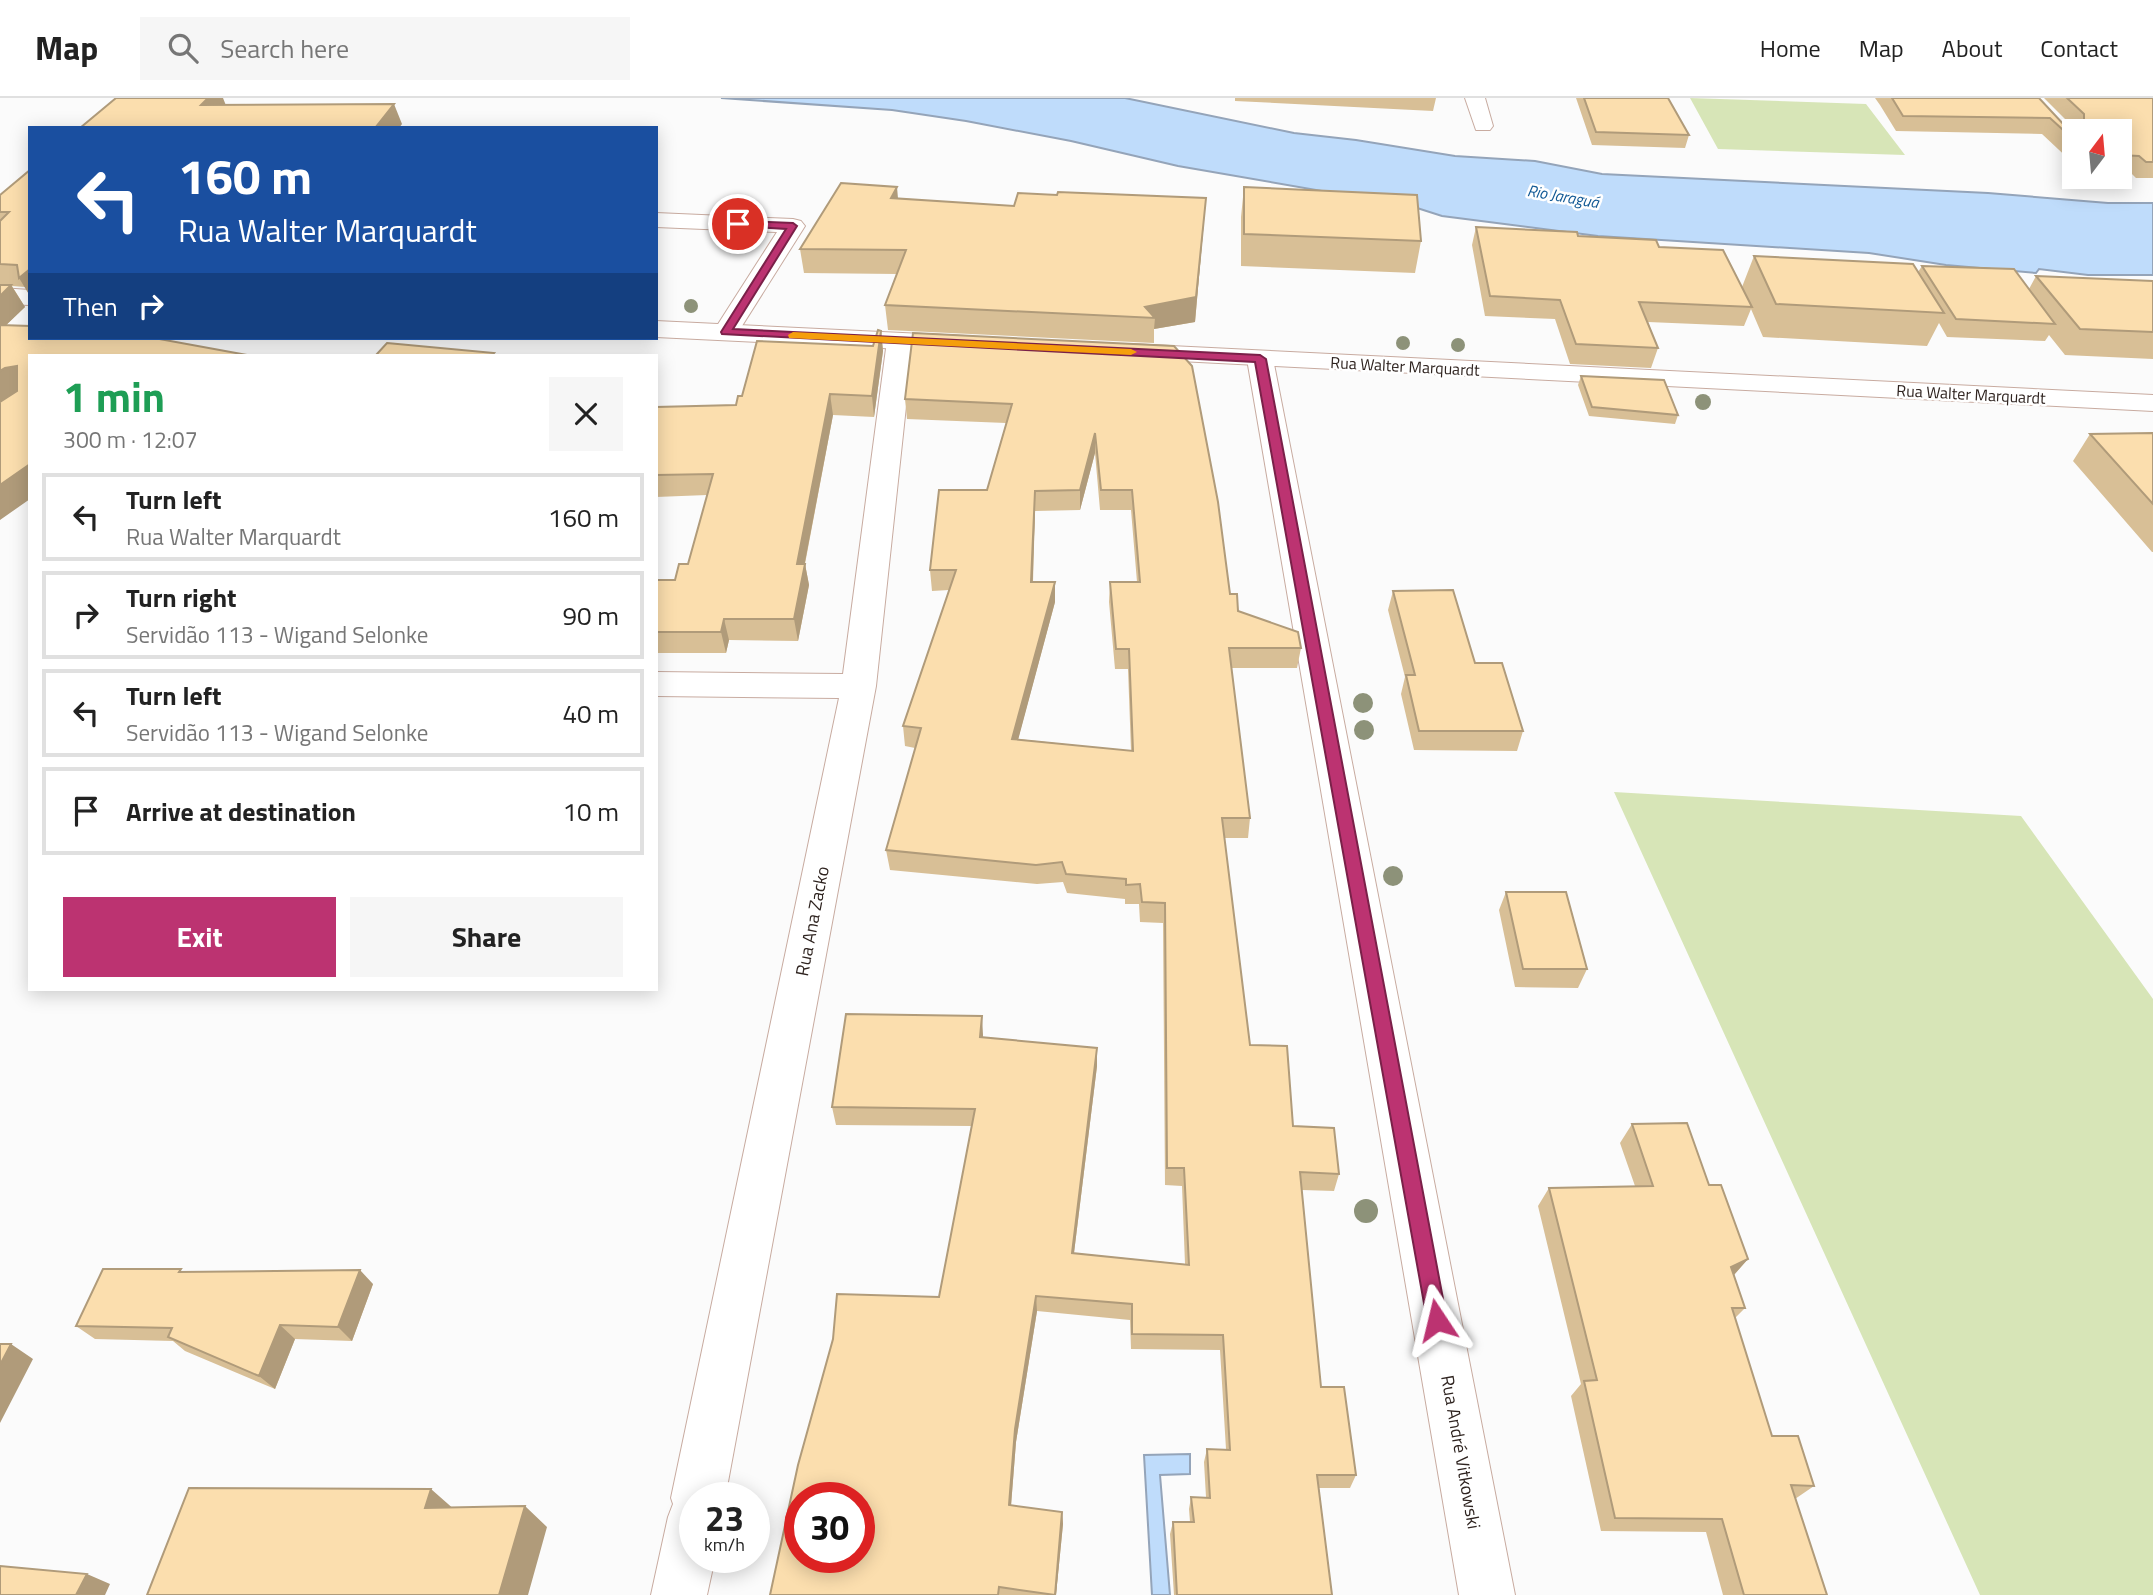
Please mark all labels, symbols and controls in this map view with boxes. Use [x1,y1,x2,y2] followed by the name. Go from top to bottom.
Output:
[140,17,630,80] search box
[35,23,98,73] text: Map
[164,29,202,67] icon: search
[220,29,349,68] text: Search here
[1760,30,1821,66] text: Home
[1859,30,1904,66] text: Map
[1942,30,2002,66] text: About
[2040,30,2118,66] text: Contact
[2062,119,2132,189] north arrow
[2062,119,2132,189] map controls
[178,138,312,213] text: 160 m
[63,154,154,245] icon: left
[1525,178,1603,214] water label: Rio Jaraguá
[708,194,768,254] pin
[719,205,757,243] icon: arrive
[178,206,477,254] text: Rua Walter Marquardt
[63,287,118,326] text: Then
[132,287,170,325] icon: right
[1330,350,1481,382] street label: Rua Walter Marquardt
[63,364,165,428] text: 1 min
[549,377,623,451] button: close
[1896,378,2047,410] street label: Rua Walter Marquardt
[63,422,198,457] text: 300 m · 12:07
[126,480,221,519] text: Turn left
[67,498,105,536] icon: left
[548,498,619,537] text: 160 m
[126,519,341,554] text: Rua Walter Marquardt
[126,578,237,617] text: Turn right
[67,596,105,634] icon: right
[562,596,619,635] text: 90 m
[126,617,428,652] text: Servidão 113 - Wigand Selonke
[126,676,221,715] text: Turn left
[67,694,105,732] icon: left
[562,694,619,733] text: 40 m
[126,715,428,750] text: Servidão 113 - Wigand Selonke
[67,792,105,830] icon: arrive
[126,792,356,831] text: Arrive at destination
[562,792,619,831] text: 10 m
[788,864,836,978] street label: Rua Ana Zacko
[63,897,336,977] button: Exit
[350,897,623,977] button: Share
[1400,1283,1474,1357] position arrow
[1434,1373,1488,1531] street label: Rua André Vitkowski
[784,1482,875,1573] speed limit sign: 30
[705,1491,744,1545] text: 23
[704,1531,745,1558] text: km/h

